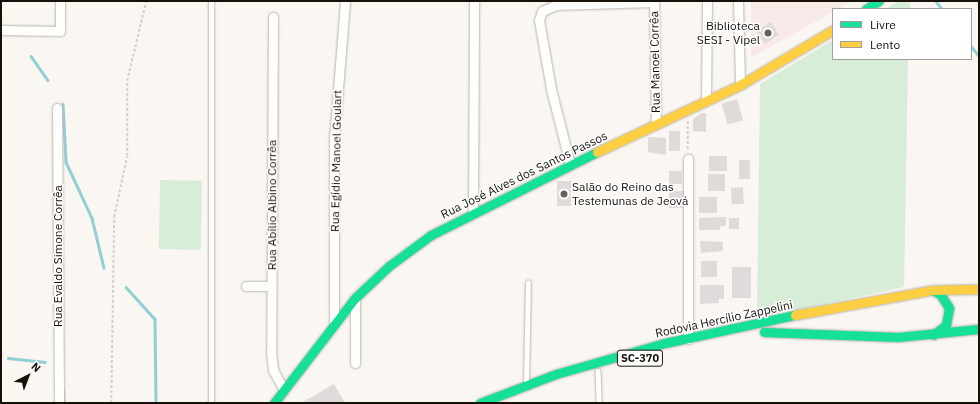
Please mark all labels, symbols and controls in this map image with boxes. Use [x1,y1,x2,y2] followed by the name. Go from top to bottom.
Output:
[832,8,972,60] legend
[647,11,663,113] street label: Rua Manoel Corrêa
[870,17,896,32] text: Livre
[697,19,760,47] place label: Biblioteca SESI - Vipel
[763,28,773,38] marker: Biblioteca SESI - Vipel
[870,37,900,52] text: Lento
[328,90,344,232] street label: Rua Egídio Manoel Goulart
[438,128,610,222] street label: Rua José Alves dos Santos Passos
[265,140,279,270] street label: Rua Abílio Albino Corrêa
[572,180,688,208] place label: Salão do Reino das Testemunas de Jeová
[51,185,65,327] street label: Rua Evaldo Simone Corrêa
[559,189,569,199] marker: Salão do Reino das Testemunas de Jeová
[654,297,794,341] street label: Rodovia Hercílio Zappelini
[616,349,664,367] road number: SC-370
[8,356,48,396] north arrow
[28,359,44,375] text: N

